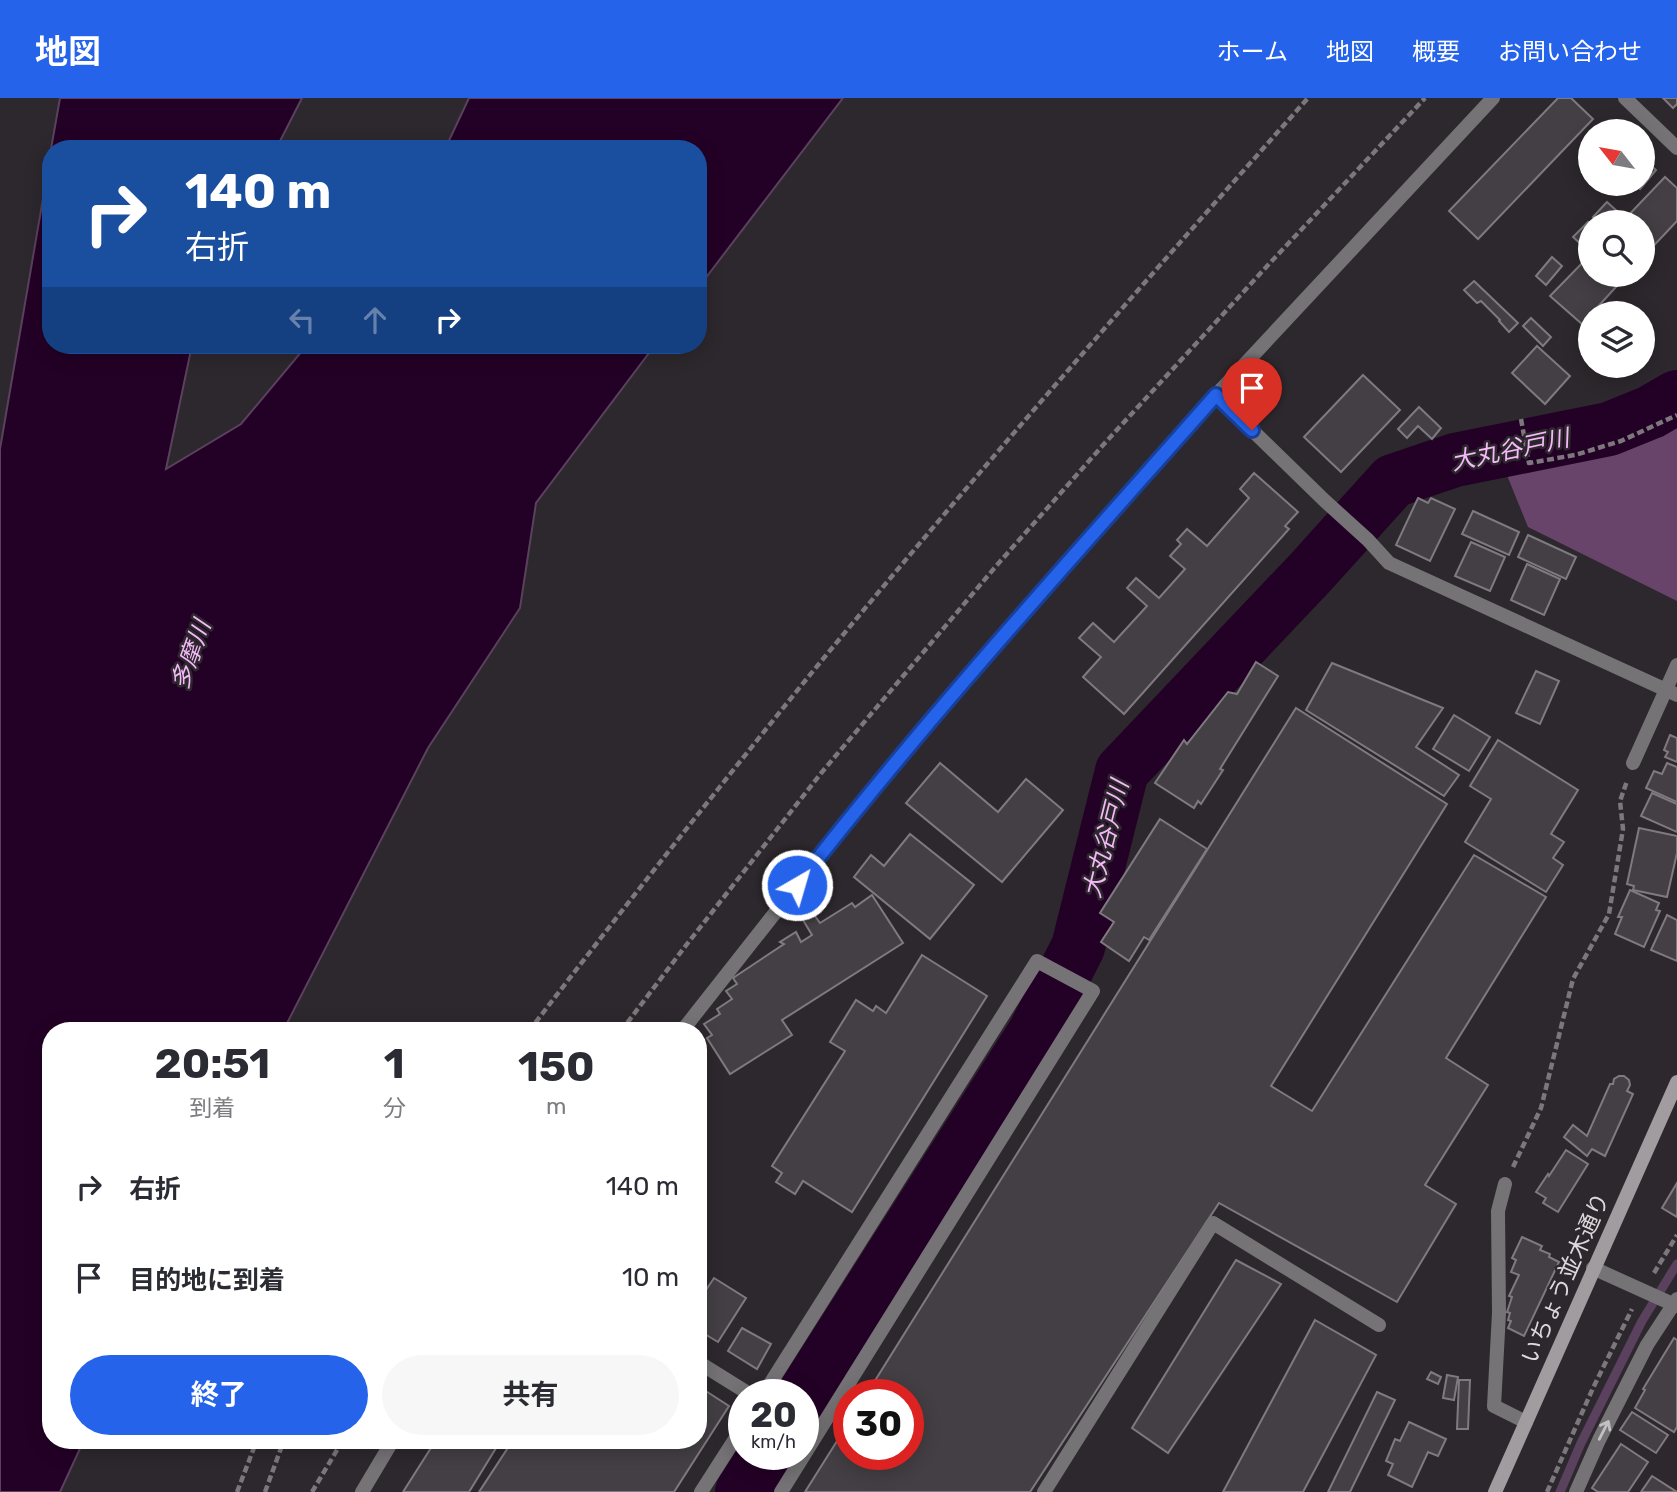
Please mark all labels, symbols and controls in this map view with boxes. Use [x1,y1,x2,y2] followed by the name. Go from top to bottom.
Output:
[35,32,101,71] text: 地図
[1217,38,1288,66] text: ホーム
[1326,38,1374,66] text: 地図
[1412,38,1460,66] text: 概要
[1498,38,1642,66] text: お問い合わせ
[1578,119,1656,196] north arrow
[1578,119,1655,378] map controls
[185,162,331,220] text: 140 m
[70,168,161,259] icon: right
[1578,210,1655,287] button: search
[185,228,249,266] text: 右折
[283,301,321,339] icon: left
[356,301,394,339] icon: ahead
[429,301,467,339] icon: right
[1578,301,1655,378] button: layers
[1222,358,1282,430] pin
[1233,369,1271,407] icon: arrive
[1448,423,1575,476] water label: 大丸谷戸川
[166,614,217,694] water label: 多摩川
[1078,774,1135,901] water label: 大丸谷戸川
[760,848,834,922] position arrow
[154,1039,270,1089] text: 20:51
[384,1039,405,1089] text: 1
[518,1042,595,1092] text: 150
[546,1092,567,1120] text: m
[189,1094,235,1122] text: 到着
[383,1094,406,1122] text: 分
[70,1168,108,1206] icon: right
[606,1171,679,1202] text: 140 m
[129,1174,181,1205] text: 右折
[1515,1188,1615,1368] street label: いちょう並木通り
[70,1259,108,1297] icon: arrive
[622,1262,679,1293] text: 10 m
[129,1265,285,1296] text: 目的地に到着
[70,1355,368,1435] button: 終了
[382,1355,679,1435] button: 共有
[833,1379,924,1470] speed limit sign: 30
[750,1394,797,1436] text: 20
[1598,1420,1612,1441] one-way arrow
[751,1431,796,1453] text: km/h

